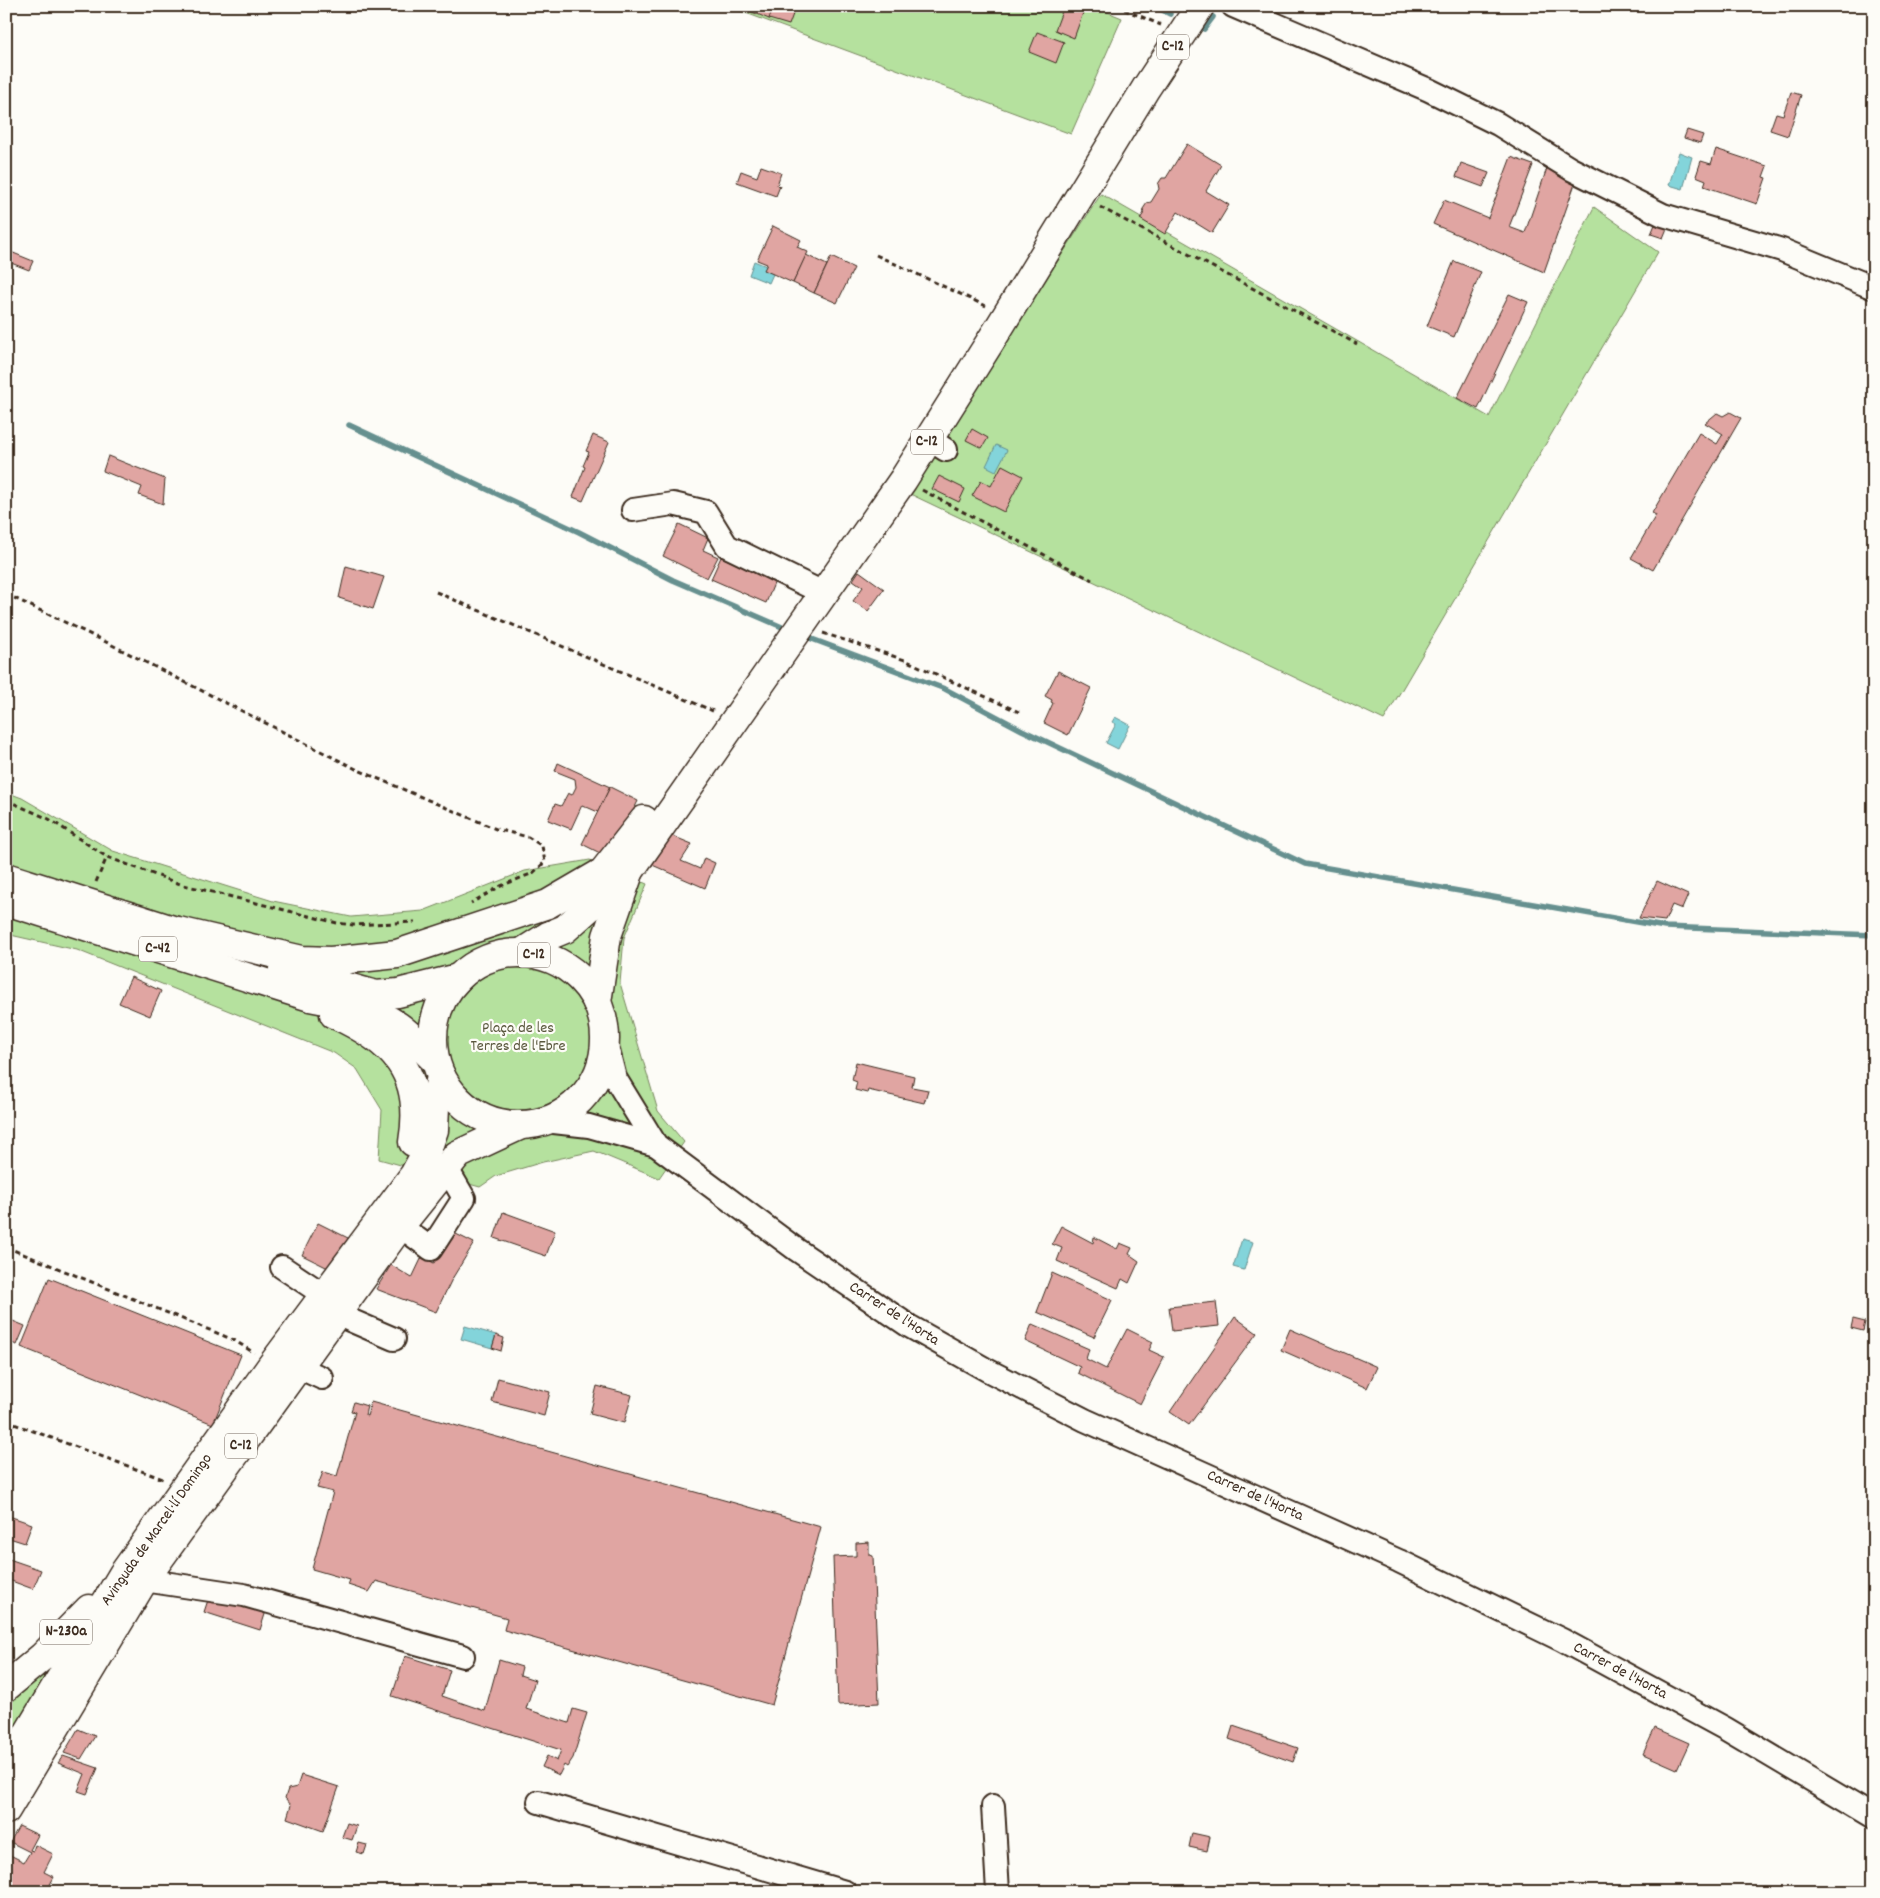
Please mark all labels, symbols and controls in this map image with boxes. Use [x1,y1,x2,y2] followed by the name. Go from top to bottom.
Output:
[1157,34,1189,60] road number: C-12
[911,430,943,454] road number: C-12
[139,936,177,962] road number: C-42
[518,942,550,968] road number: C-12
[470,1017,566,1058] park label: Plaça de les Terres de l'Ebre
[844,1276,944,1352] street label: Carrer de l'Horta
[225,1434,257,1458] road number: C-12
[96,1449,218,1611] street label: Avinguda de Marcel·lí Domingo
[1203,1464,1308,1528] street label: Carrer de l'Horta
[40,1620,92,1644] road number: N-230a
[1569,1636,1672,1706] street label: Carrer de l'Horta

